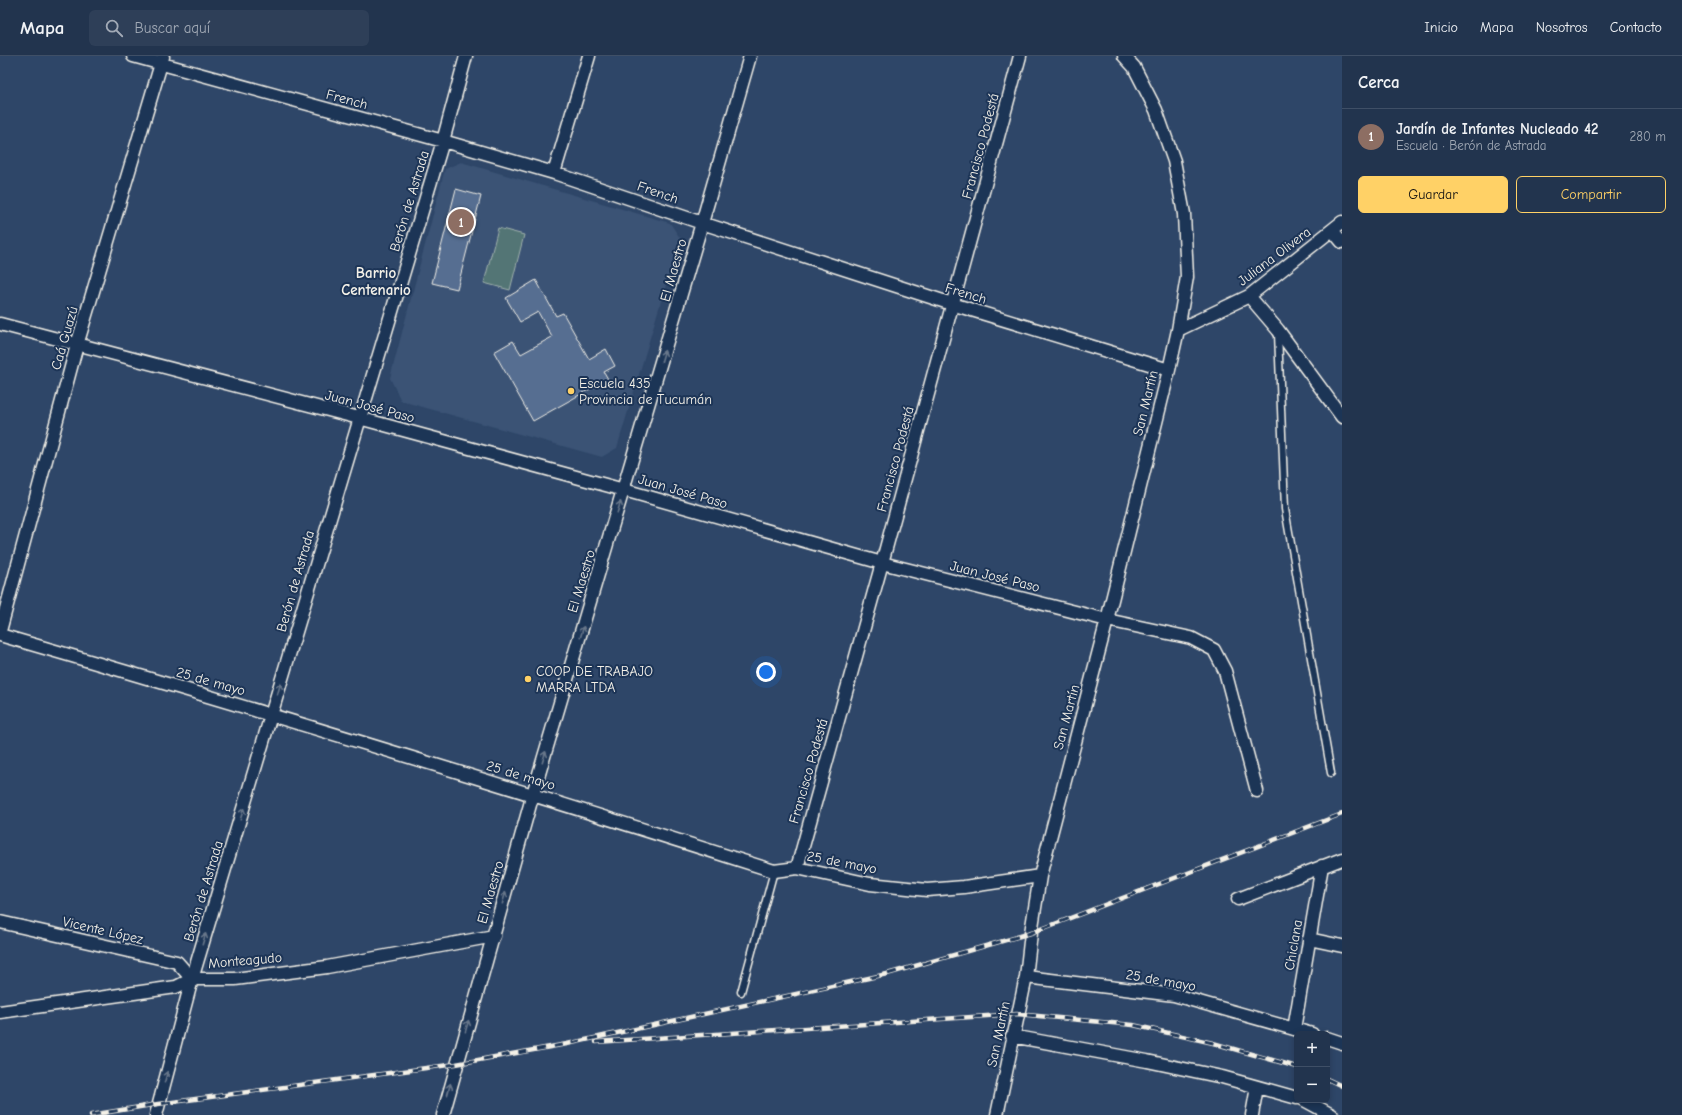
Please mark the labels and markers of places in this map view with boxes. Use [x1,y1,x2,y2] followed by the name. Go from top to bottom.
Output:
[448,207,474,237] pin: 1
[579,375,712,408] place label: Escuela 435 Provincia de Tucumán
[566,386,576,396] marker: Escuela 435 Provincia de Tucumán
[536,663,653,696] place label: COOP DE TRABAJO MARRA LTDA
[523,674,533,684] marker: COOP DE TRABAJO MARRA LTDA

